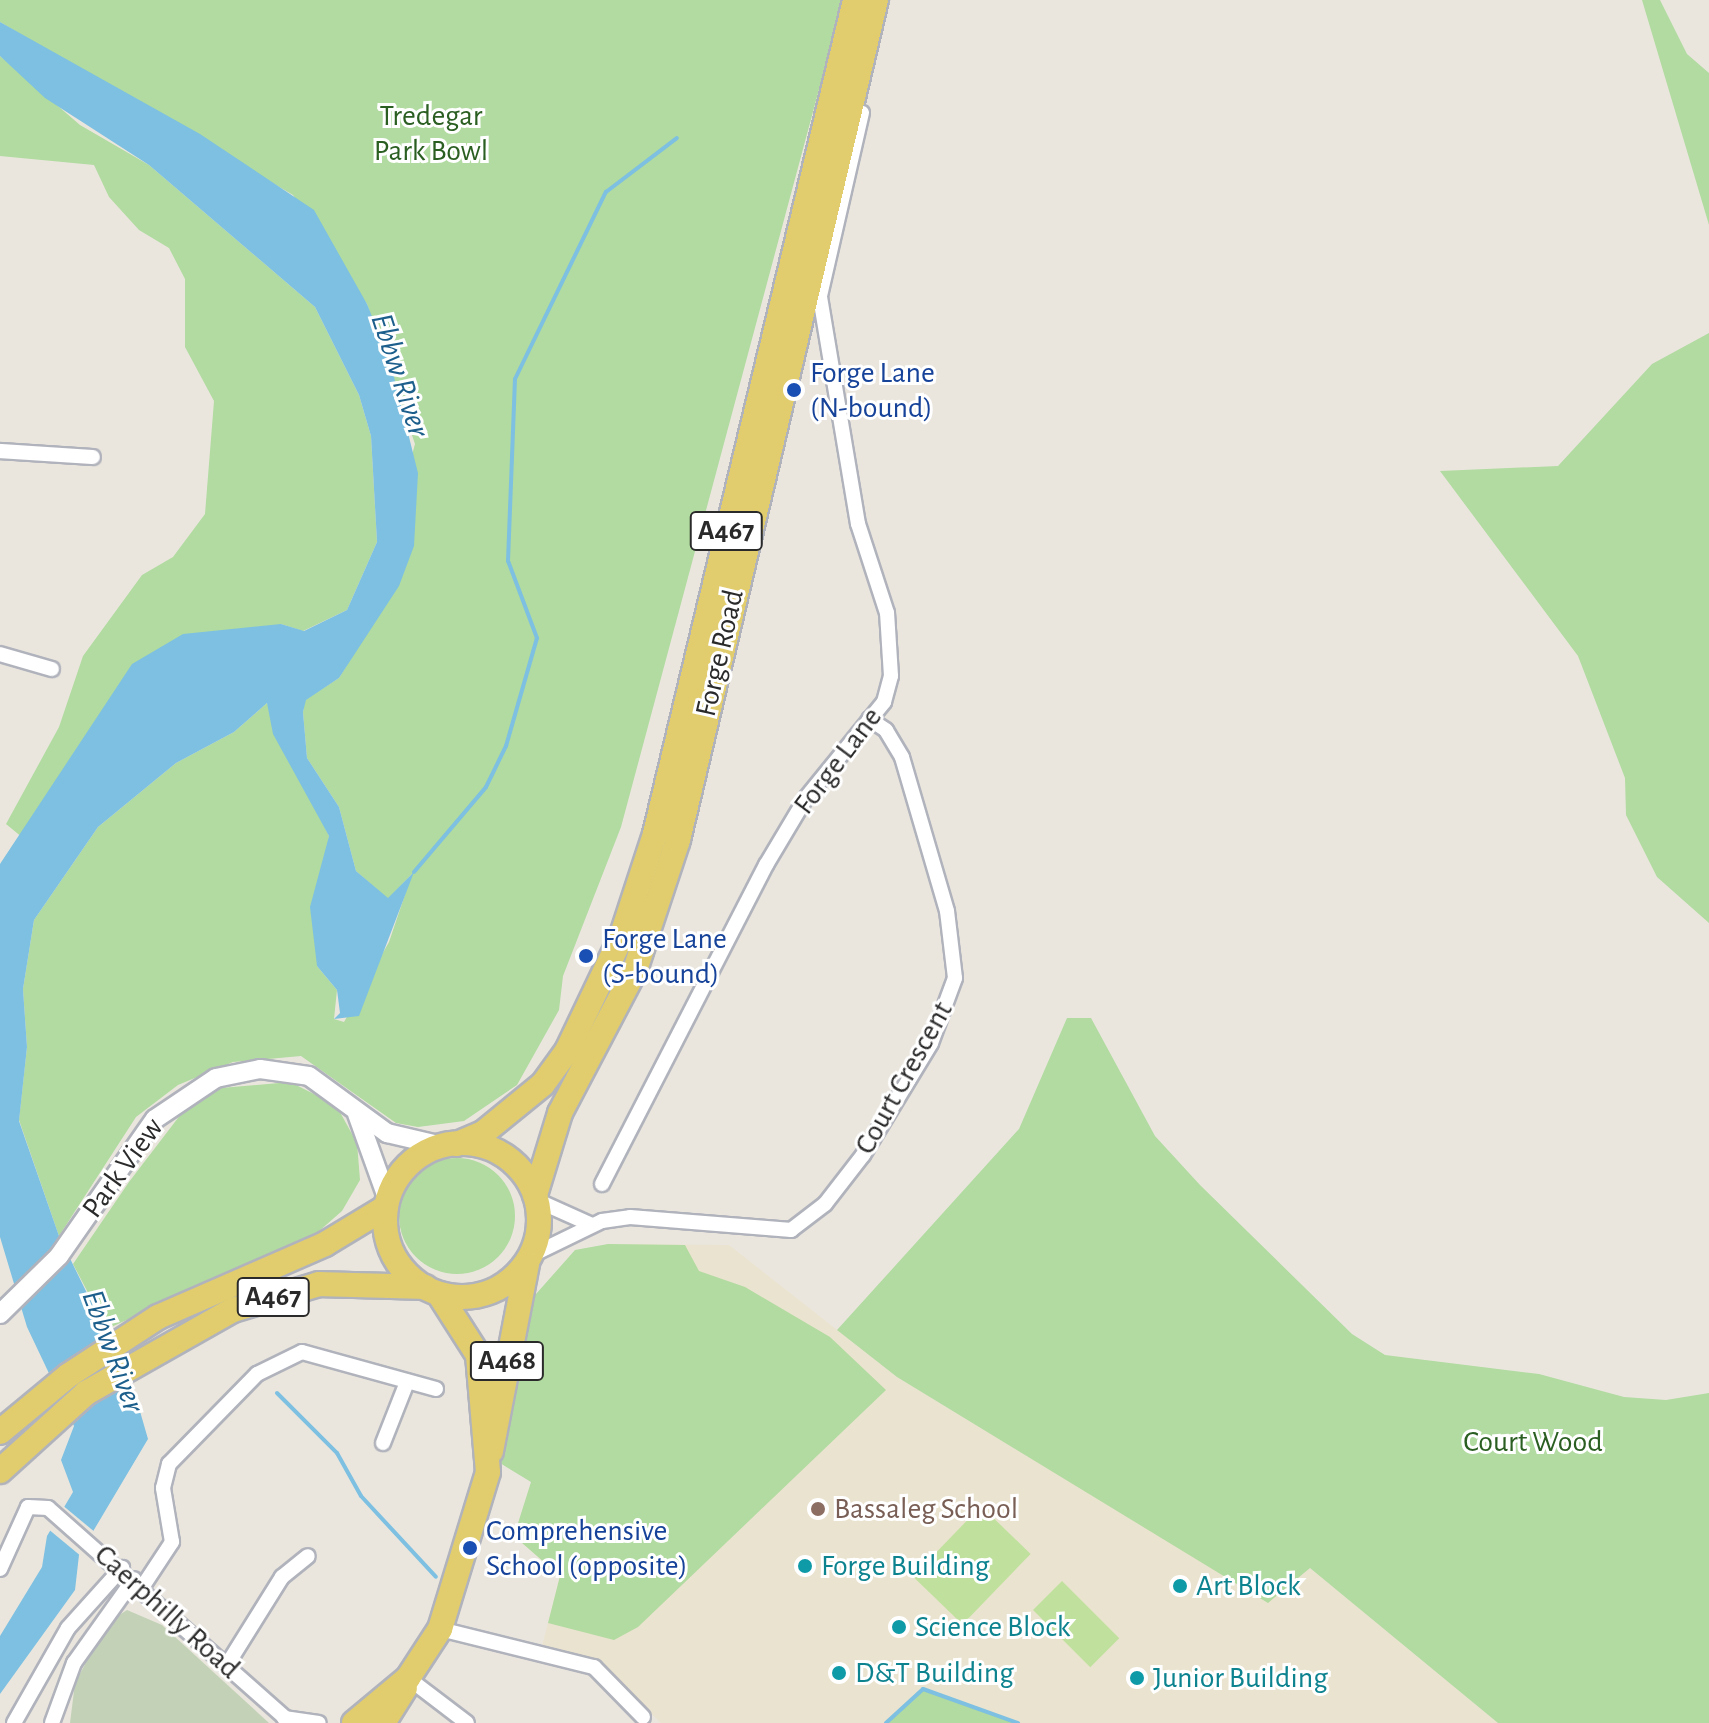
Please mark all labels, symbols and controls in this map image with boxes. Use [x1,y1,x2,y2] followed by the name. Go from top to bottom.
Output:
[374,98,488,168] park label: Tredegar Park Bowl
[362,308,438,442] water label: Ebbw River
[810,355,935,426] place label: Forge Lane (N-bound)
[785,381,803,399] marker: Forge Lane (N-bound)
[688,507,764,555] road number: A467
[688,586,752,720] street label: Forge Road
[786,700,890,822] street label: Forge Lane
[602,921,727,992] place label: Forge Lane (S-bound)
[577,947,595,965] marker: Forge Lane (S-bound)
[847,995,961,1161] street label: Court Crescent
[75,1111,171,1225] street label: Park View
[235,1273,311,1321] road number: A467
[73,1284,153,1418] water label: Ebbw River
[469,1337,545,1385] road number: A468
[1463,1424,1603,1460] park label: Court Wood
[834,1491,1018,1527] place label: Bassaleg School
[809,1500,827,1518] marker: Bassaleg School
[486,1513,688,1584] place label: Comprehensive School (opposite)
[87,1537,247,1687] street label: Caerphilly Road
[461,1539,479,1557] marker: Comprehensive School (opposite)
[821,1548,989,1584] place label: Forge Building
[796,1557,814,1575] marker: Forge Building
[1196,1568,1301,1604] place label: Art Block
[1171,1577,1189,1595] marker: Art Block
[915,1609,1070,1645] place label: Science Block
[890,1618,908,1636] marker: Science Block
[855,1655,1014,1691] place label: D&T Building
[1153,1660,1328,1696] place label: Junior Building
[830,1664,848,1682] marker: D&T Building
[1128,1669,1146,1687] marker: Junior Building

